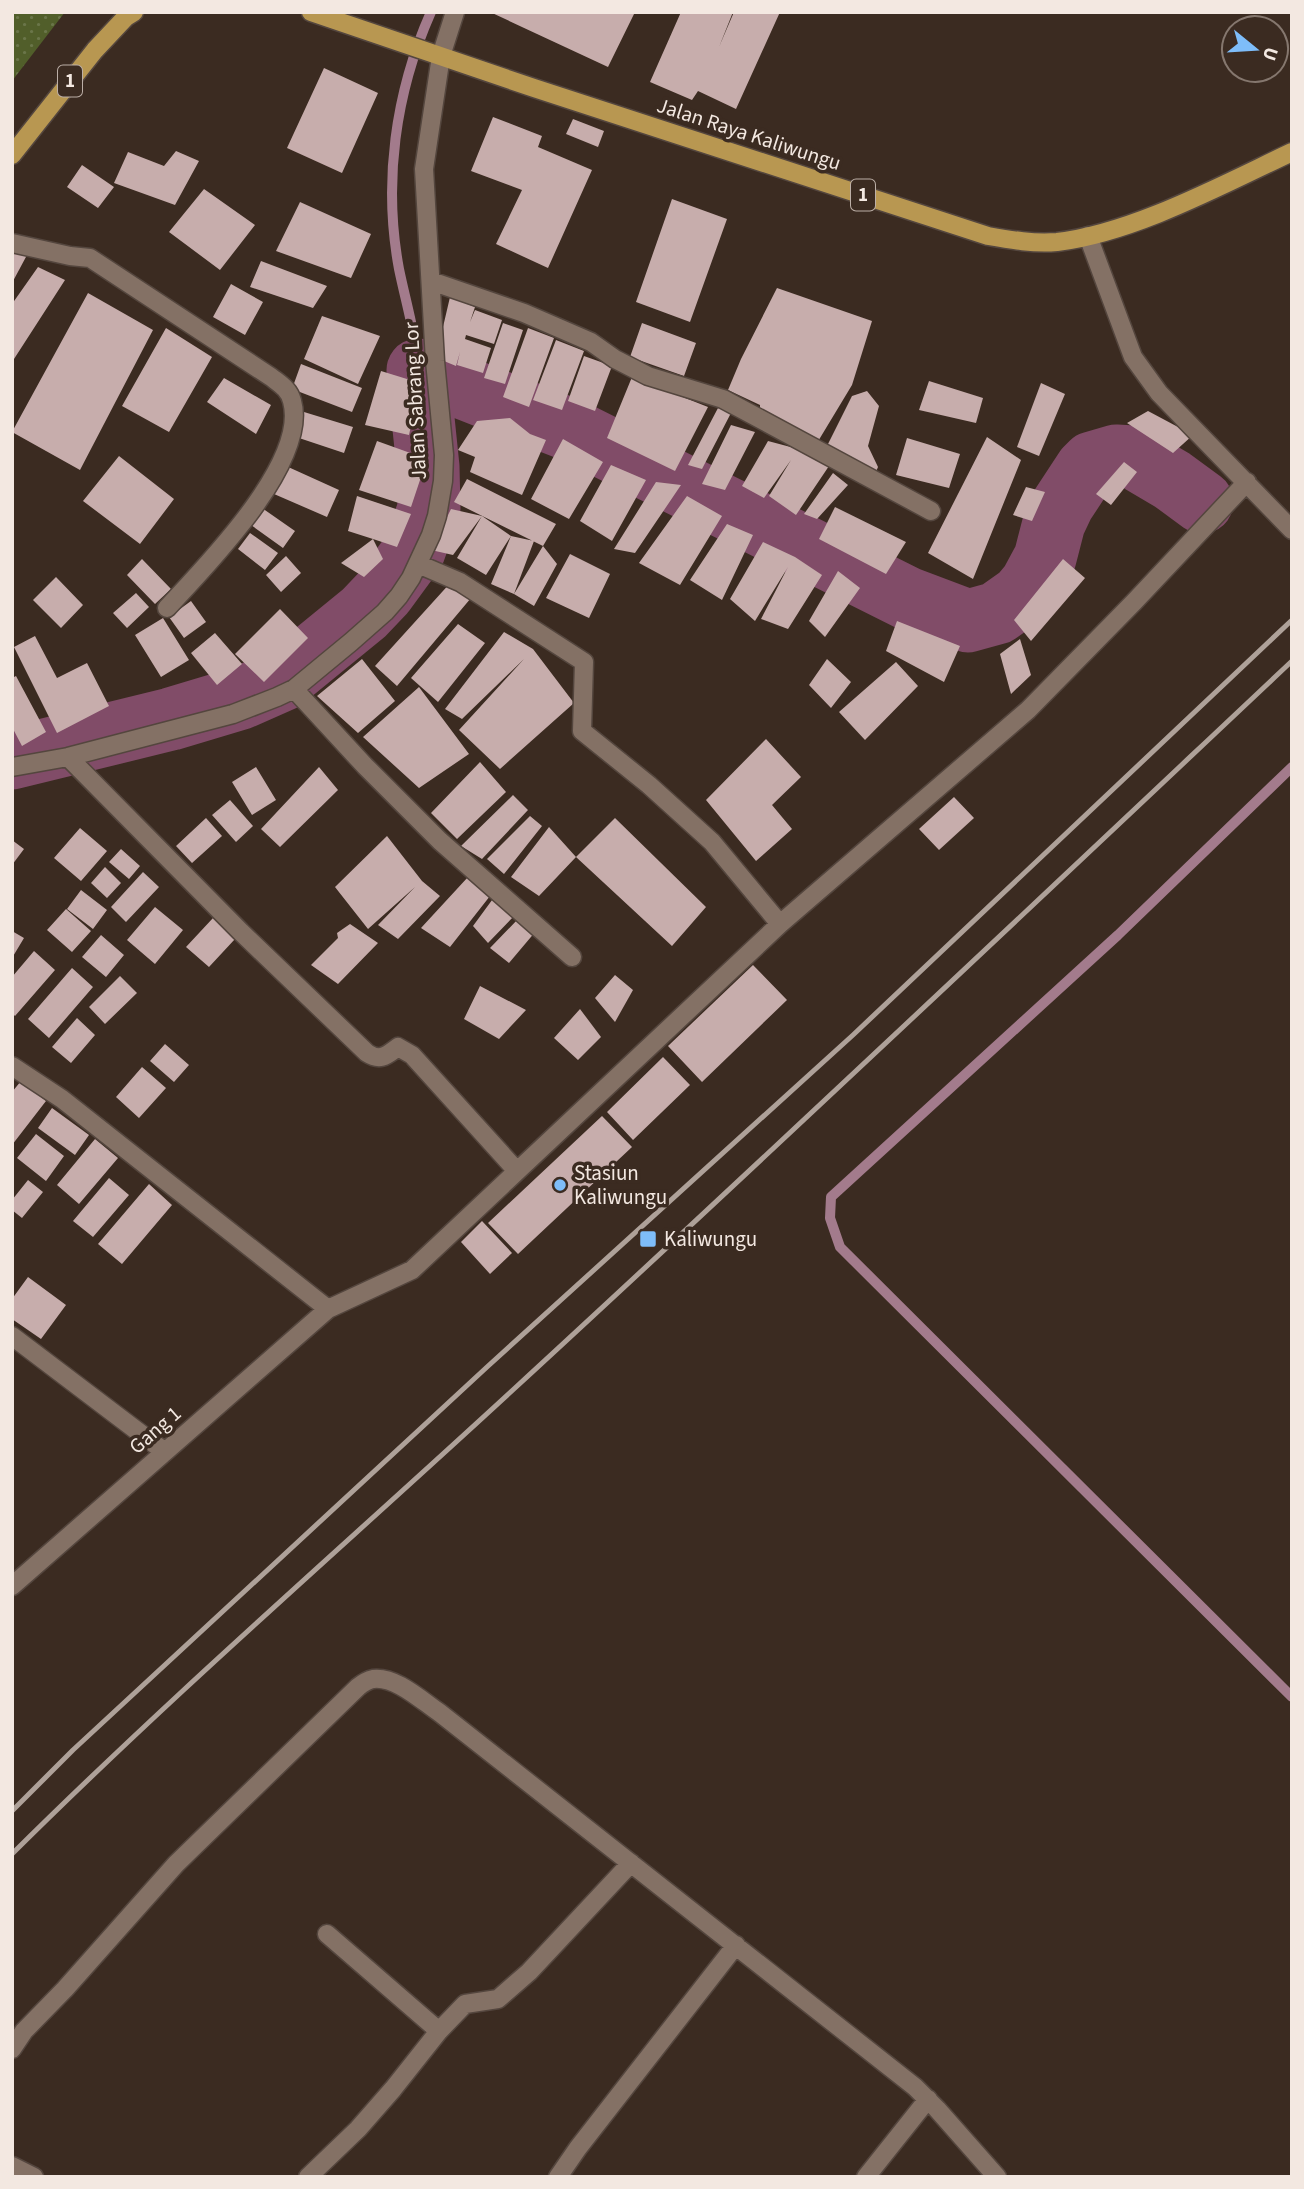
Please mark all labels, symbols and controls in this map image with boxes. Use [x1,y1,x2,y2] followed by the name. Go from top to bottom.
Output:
[1220,14,1290,84] north arrow
[1255,44,1285,64] text: U
[58,66,82,96] road number: 1
[653,90,845,178] street label: Jalan Raya Kaliwungu
[851,180,875,210] road number: 1
[396,321,434,481] street label: Jalan Sabrang Lor
[574,1158,667,1212] place label: Stasiun Kaliwungu
[552,1177,568,1193] marker: Stasiun Kaliwungu
[664,1224,757,1254] place label: Kaliwungu
[638,1229,658,1249] marker: Kaliwungu
[122,1399,188,1461] street label: Gang 1

